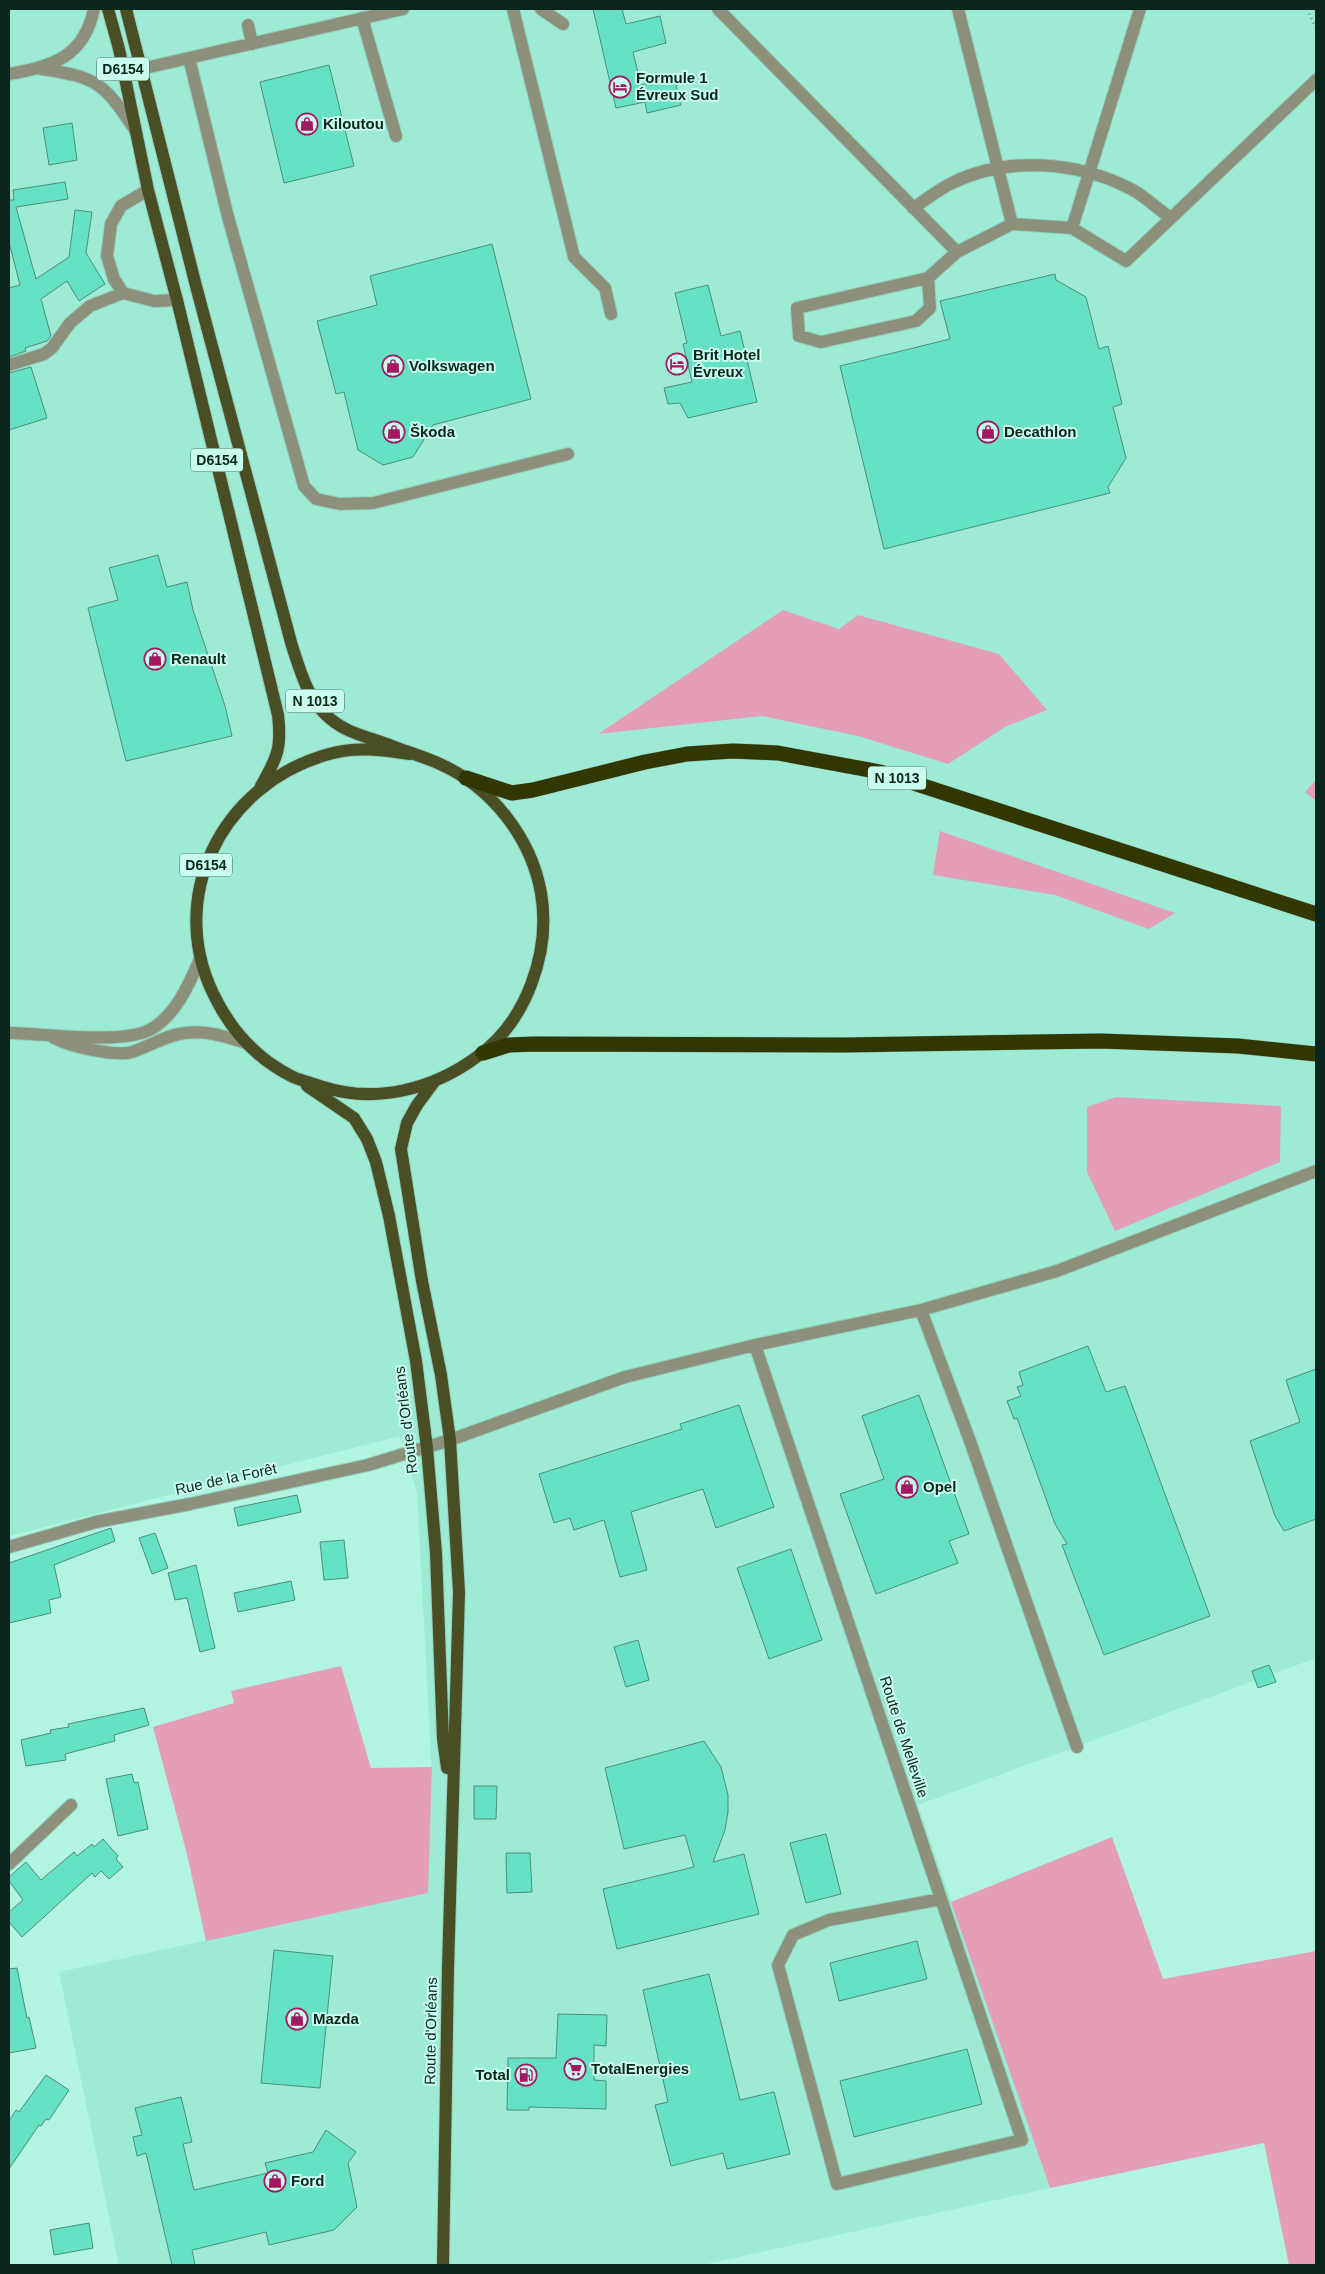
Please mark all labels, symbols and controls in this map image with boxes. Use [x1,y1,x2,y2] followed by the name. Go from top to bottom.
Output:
[97,58,149,80] road number: D6154
[636,69,719,103] place label: Formule 1 Évreux Sud
[608,75,632,99] hotel icon: Formule 1 Évreux Sud
[295,112,319,136] shop icon: Kiloutou
[323,115,384,132] place label: Kiloutou
[693,346,761,380] place label: Brit Hotel Évreux
[665,352,689,376] hotel icon: Brit Hotel Évreux
[381,354,405,378] shop icon: Volkswagen
[409,357,495,374] place label: Volkswagen
[382,420,406,444] shop icon: Škoda
[976,420,1000,444] shop icon: Decathlon
[410,423,456,440] place label: Škoda
[1004,423,1077,440] place label: Decathlon
[191,448,243,472] road number: D6154
[143,647,167,671] shop icon: Renault
[171,650,226,667] place label: Renault
[286,689,344,712] road number: N 1013
[868,766,926,790] road number: N 1013
[180,854,232,876] road number: D6154
[390,1365,421,1475] street label: Route d'Orléans
[174,1459,279,1498] street label: Rue de la Forêt
[895,1475,919,1499] shop icon: Opel
[923,1478,956,1495] place label: Opel
[877,1674,932,1800] street label: Route de Melleville
[421,1977,440,2085] street label: Route d'Orléans
[285,2007,309,2031] shop icon: Mazda
[313,2010,360,2027] place label: Mazda
[563,2057,587,2081] supermarket icon: TotalEnergies
[591,2060,689,2077] place label: TotalEnergies
[514,2063,538,2087] fuel station icon: Total
[475,2066,510,2083] place label: Total
[263,2169,287,2193] shop icon: Ford
[291,2172,324,2189] place label: Ford

